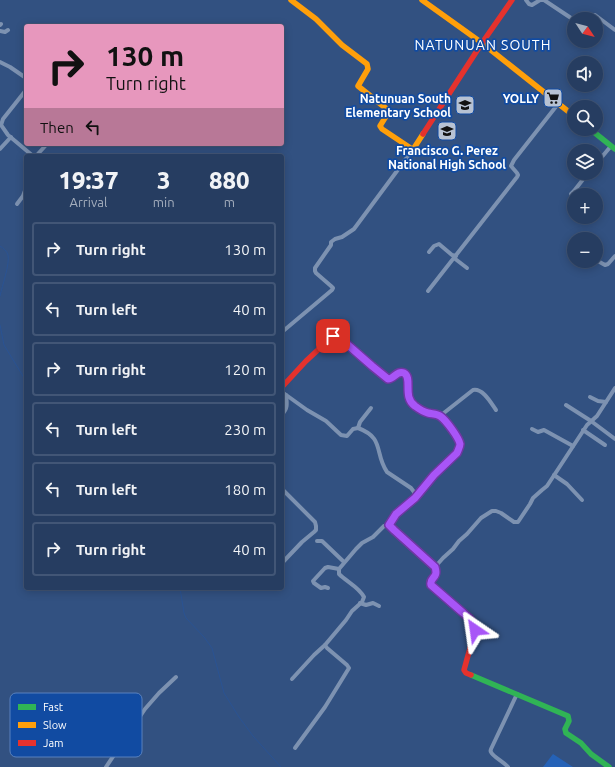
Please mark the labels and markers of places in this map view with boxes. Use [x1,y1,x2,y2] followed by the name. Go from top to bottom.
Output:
[542,87,564,109] supermarket icon: YOLLY
[345,92,451,119] place label: Natunuan South Elementary School
[503,92,539,105] place label: YOLLY
[454,94,476,116] school or university icon: Natunuan South Elementary School
[436,120,458,142] school or university icon: Francisco G. Perez National High School
[388,144,506,171] place label: Francisco G. Perez National High School
[316,319,350,353] pin

